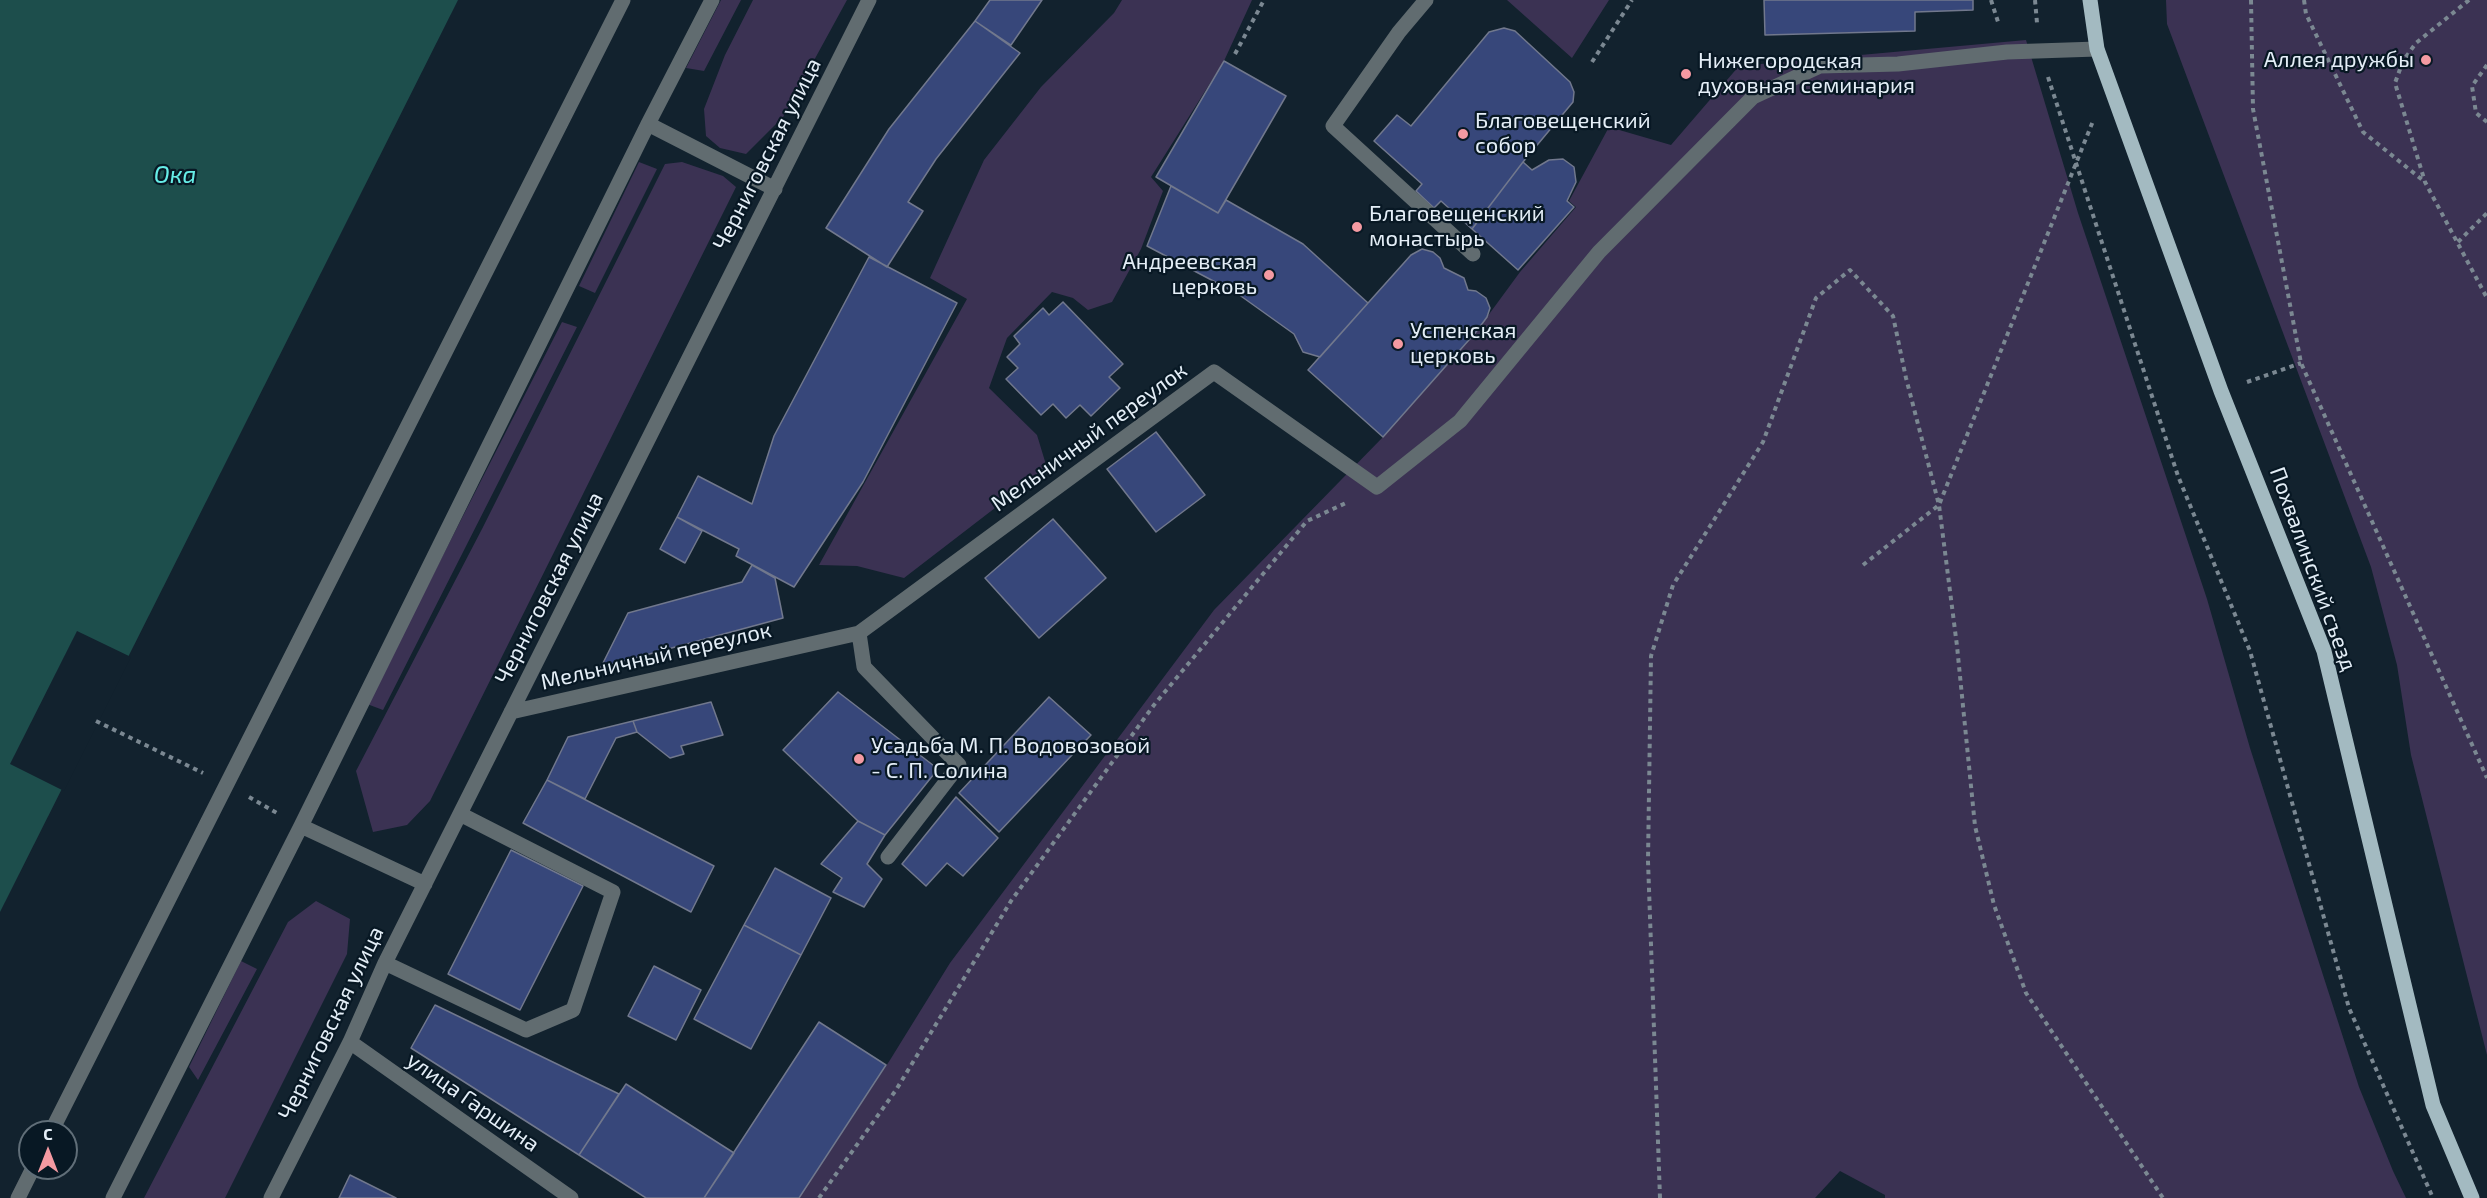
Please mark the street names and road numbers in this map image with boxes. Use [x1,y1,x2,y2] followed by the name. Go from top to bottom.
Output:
[707,54,827,254] street label: Черниговская улица
[986,357,1192,517] street label: Мельничный переулок
[2264,464,2362,674] street label: Похвалинский съезд
[489,488,609,688] street label: Черниговская улица
[538,617,774,695] street label: Мельничный переулок
[273,922,389,1124] street label: Черниговская улица
[402,1047,544,1157] street label: улица Гаршина

